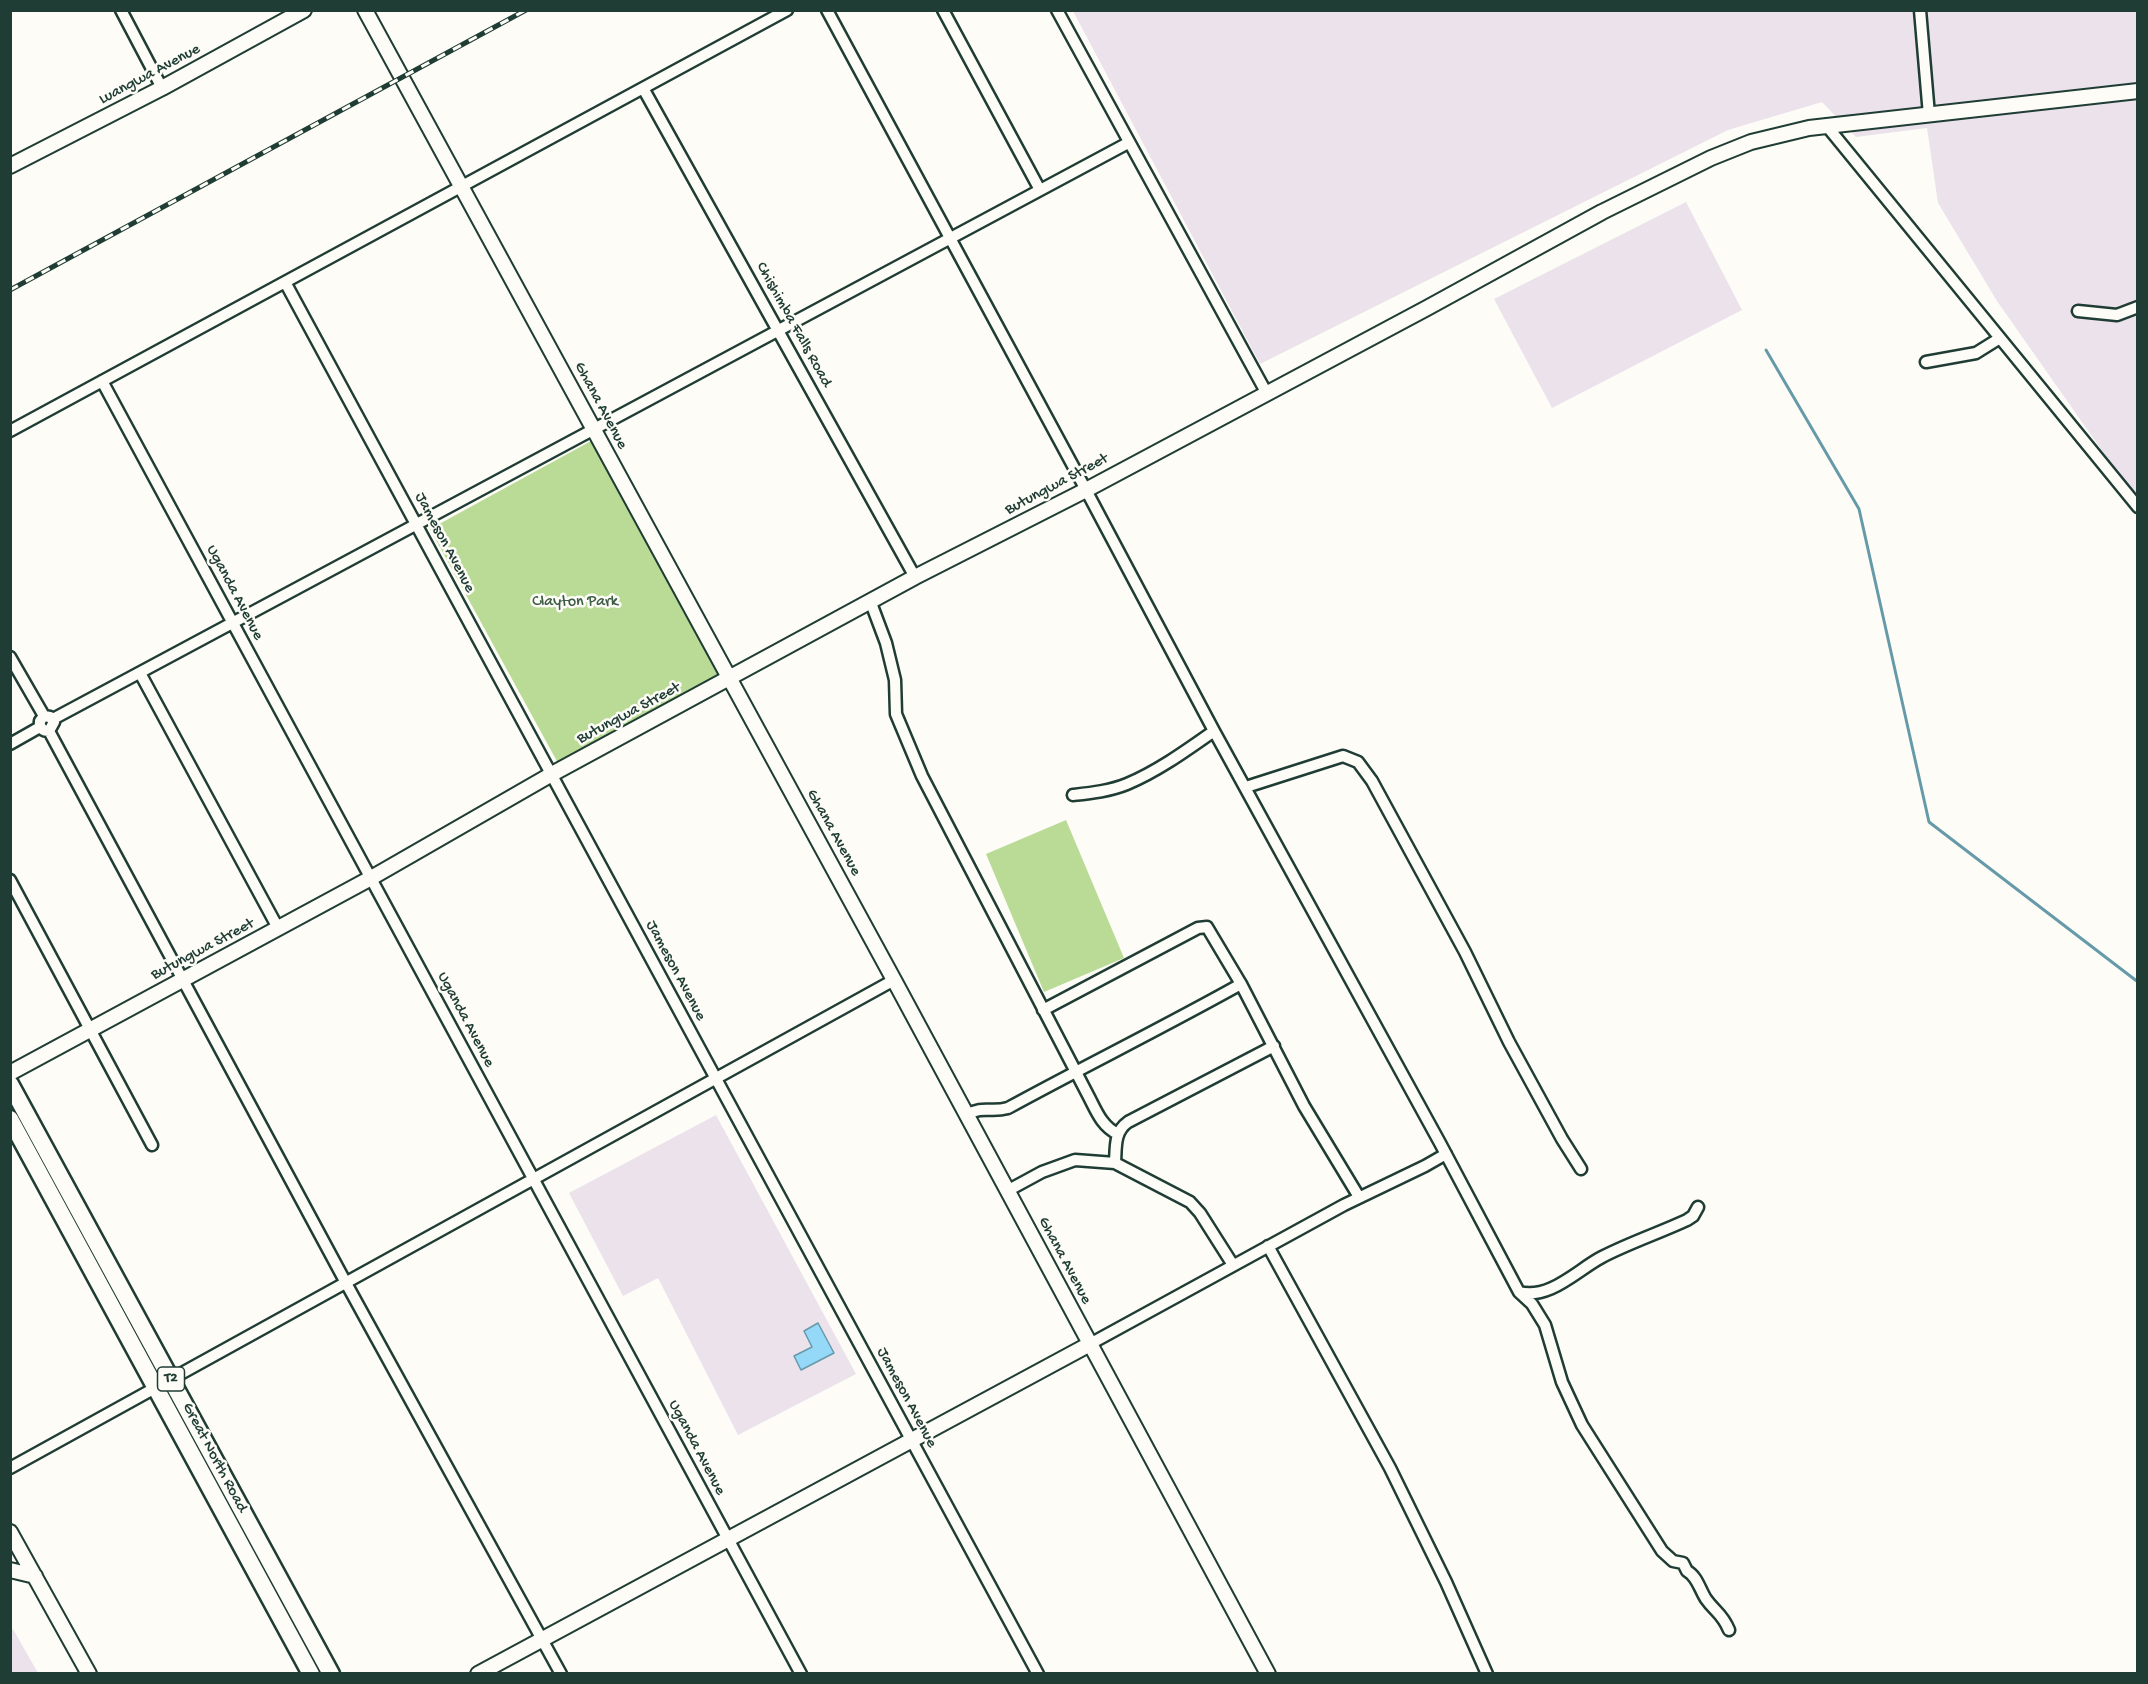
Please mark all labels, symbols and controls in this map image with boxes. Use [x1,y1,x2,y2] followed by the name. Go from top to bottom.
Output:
[96,40,204,110] street label: Luangwa Avenue
[751,259,835,391] street label: Chishimba Falls Road
[569,359,631,453] street label: Ghana Avenue
[1002,450,1112,520] street label: Butungwa Street
[410,490,478,596] street label: Jameson Avenue
[201,542,267,644] street label: Uganda Avenue
[532,593,618,613] park label: Clayton Park
[574,679,684,749] street label: Butungwa Street
[801,786,865,880] street label: Ghana Avenue
[148,915,258,985] street label: Butungwa Street
[641,918,709,1024] street label: Jameson Avenue
[432,969,498,1071] street label: Uganda Avenue
[1033,1214,1095,1308] street label: Ghana Avenue
[872,1345,940,1451] street label: Jameson Avenue
[158,1367,184,1391] road number: T2
[663,1397,729,1499] street label: Uganda Avenue
[177,1400,251,1516] street label: Great North Road

